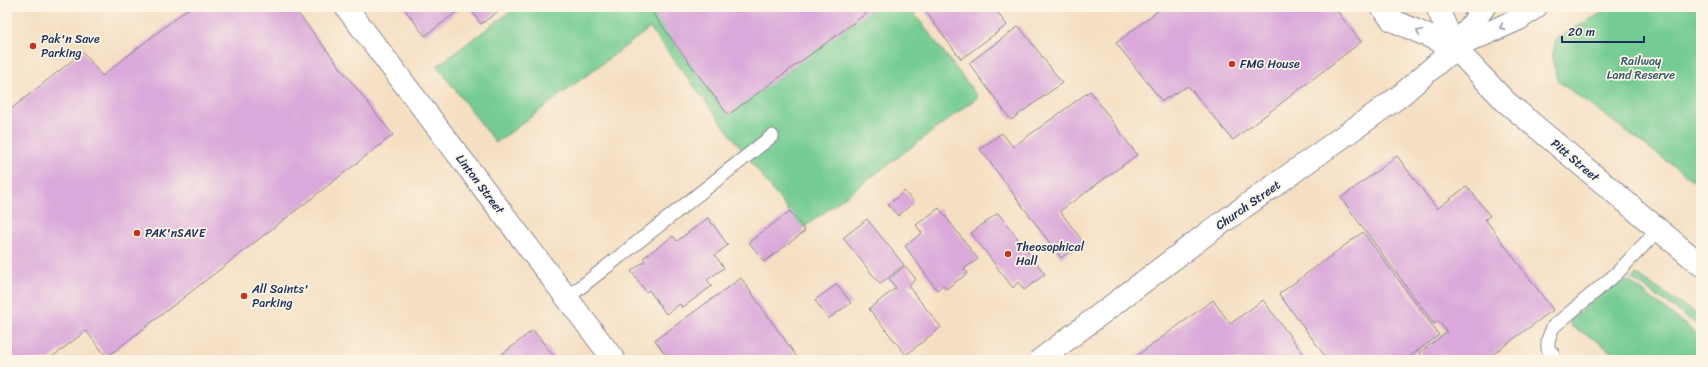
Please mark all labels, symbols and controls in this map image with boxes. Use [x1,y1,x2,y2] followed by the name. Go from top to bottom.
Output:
[1562,18,1644,44] scale bar
[1568,21,1595,43] text: 20 m
[1499,22,1506,30] one-way arrow
[41,28,100,64] place label: Pak'n Save Parking
[1416,29,1424,37] one-way arrow
[28,41,38,51] marker: Pak'n Save Parking
[1607,50,1675,86] park label: Railway Land Reserve
[1240,53,1300,75] place label: FMG House
[1227,59,1237,69] marker: FMG House
[1546,133,1605,188] street label: Pitt Street
[450,149,511,220] street label: Linton Street
[1211,174,1285,236] street label: Church Street
[145,222,207,244] place label: PAK'nSAVE
[132,228,142,238] marker: PAK'nSAVE
[1016,236,1085,272] place label: Theosophical Hall
[1003,249,1013,259] marker: Theosophical Hall
[251,278,309,314] place label: All Saints' Parking
[239,291,249,301] marker: All Saints' Parking

